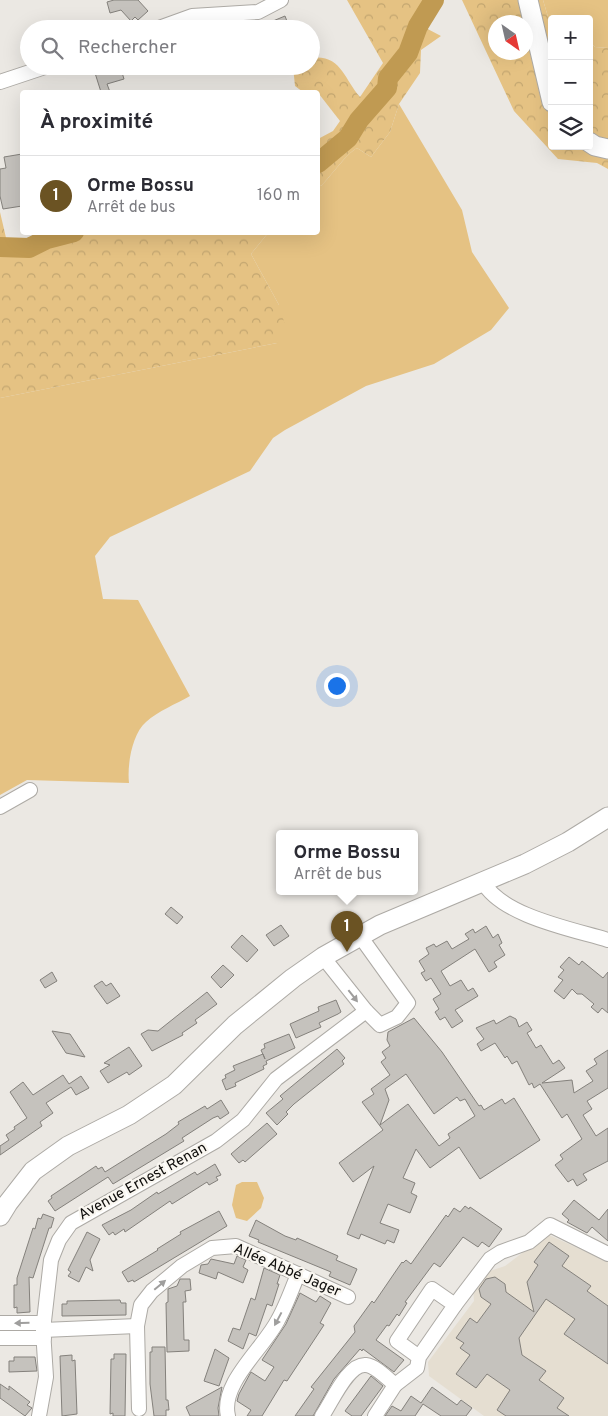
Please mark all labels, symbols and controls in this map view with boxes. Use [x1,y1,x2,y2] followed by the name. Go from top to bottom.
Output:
[488,15,533,60] north arrow
[548,15,593,150] map controls
[548,15,593,60] button: +
[20,20,320,75] search box
[38,34,66,62] icon: search
[78,36,177,60] text: Rechercher
[548,60,593,105] button: −
[548,105,593,150] button: layers
[40,109,153,136] text: À proximité
[87,174,194,198] text: Orme Bossu
[53,186,59,206] text: 1
[257,186,300,206] text: 160 m
[87,198,176,218] text: Arrêt de bus
[324,673,350,699] your location
[276,830,418,895] popup
[293,841,401,865] text: Orme Bossu
[293,865,382,885] text: Arrêt de bus
[331,911,363,952] pin: 1
[348,989,359,1002] one-way arrow
[75,1139,211,1225] street label: Avenue Ernest Renan
[230,1240,344,1302] street label: Allée Abbé Jager
[153,1279,166,1290] one-way arrow
[274,1311,282,1326] one-way arrow
[14,1319,30,1327] one-way arrow

